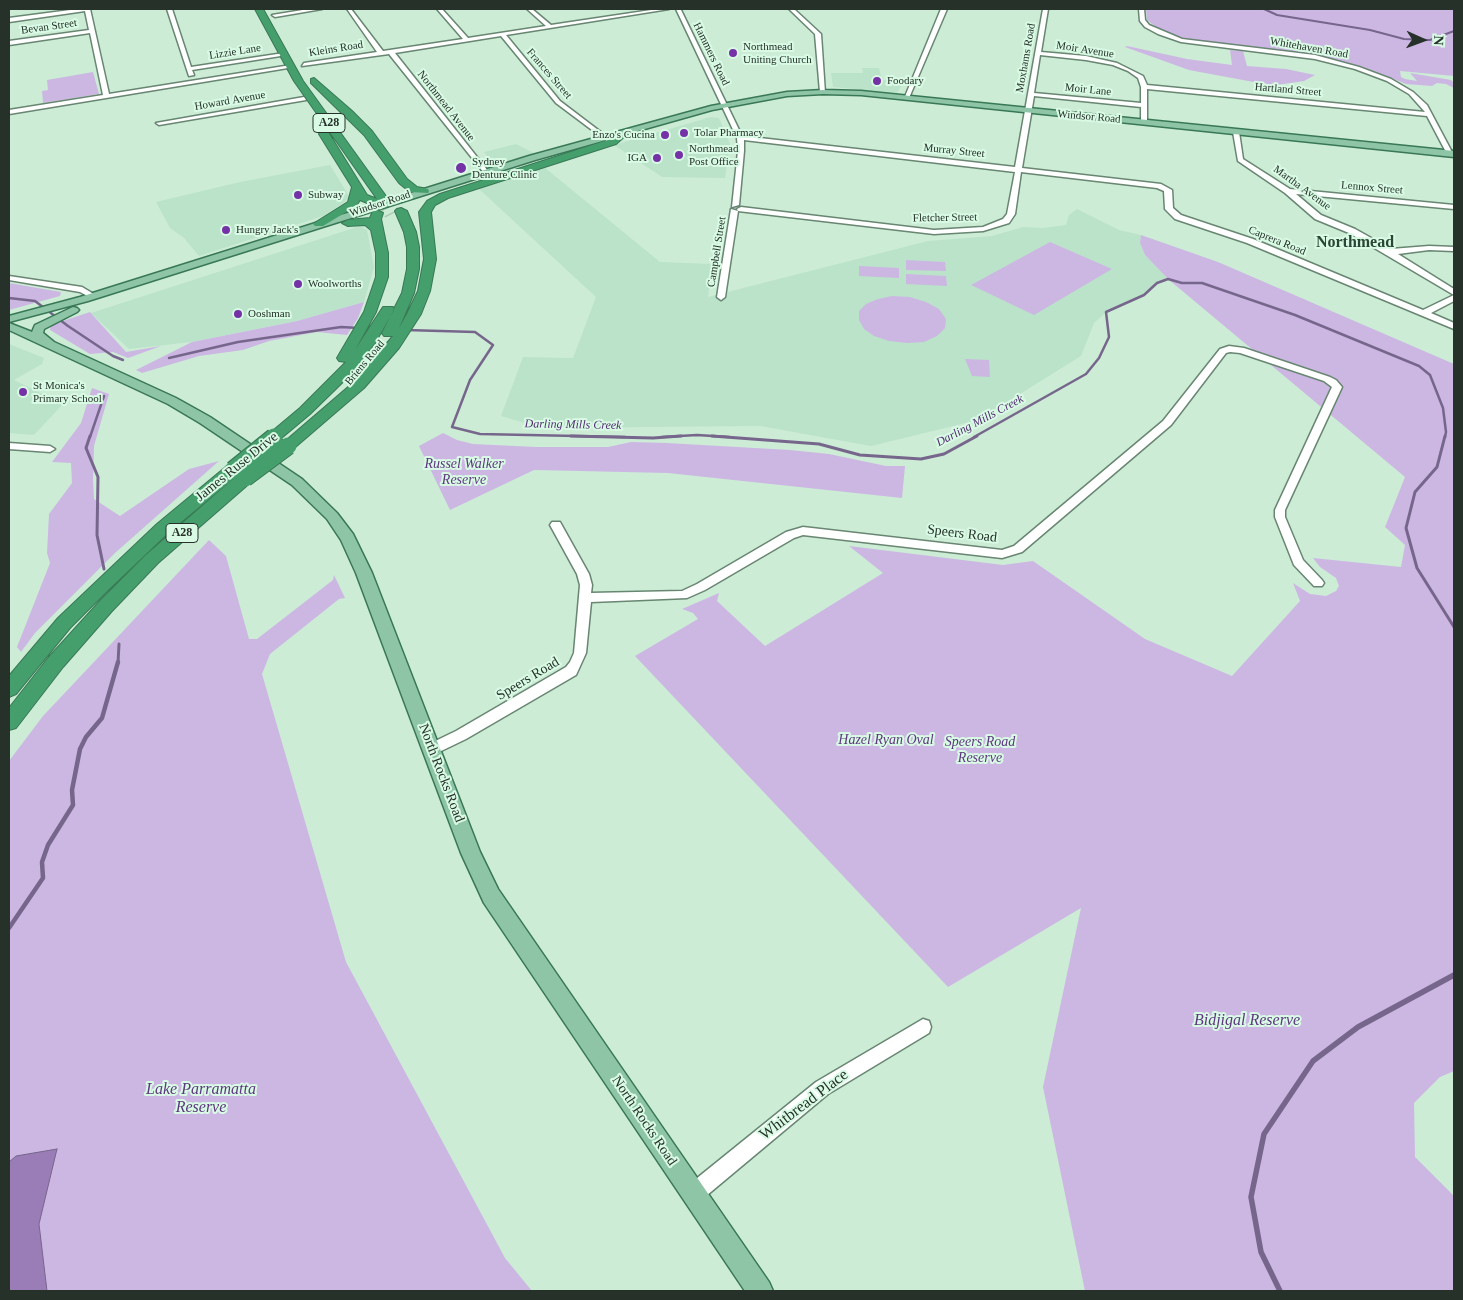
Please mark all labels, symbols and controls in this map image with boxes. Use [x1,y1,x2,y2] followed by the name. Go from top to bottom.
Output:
[1398,15,1448,65] north arrow
[20,17,78,37] street label: Bevan Street
[690,20,732,88] street label: Hammers Road
[1013,22,1039,94] street label: Moxhams Road
[1269,35,1349,61] street label: Whitehaven Road
[1431,35,1446,46] text: N
[308,38,364,60] street label: Kleins Road
[1055,39,1115,61] street label: Moir Avenue
[743,40,812,66] place label: Northmead Uniting Church
[208,41,262,63] street label: Lizzie Lane
[523,46,575,102] street label: Frances Street
[727,47,739,59] marker: Northmead Uniting Church
[414,68,478,144] street label: Northmead Avenue
[887,74,924,88] place label: Foodary
[871,75,883,87] marker: Foodary
[1064,81,1112,99] street label: Moir Lane
[1254,81,1322,99] street label: Hartland Street
[194,88,266,114] street label: Howard Avenue
[1057,108,1121,126] street label: Windsor Road
[313,114,345,132] road number: A28
[694,126,764,140] place label: Tolar Pharmacy
[678,127,690,139] marker: Tolar Pharmacy
[592,128,655,142] place label: Enzo's Cucina
[659,129,671,141] marker: Enzo's Cucina
[923,141,985,161] street label: Murray Street
[689,142,739,168] place label: Northmead Post Office
[673,149,685,161] marker: Northmead Post Office
[627,151,647,165] place label: IGA
[651,152,663,164] marker: IGA
[472,155,537,181] place label: Sydney Denture Clinic
[454,161,468,175] marker: Sydney Denture Clinic
[1271,163,1333,213] street label: Martha Avenue
[1341,179,1403,197] street label: Lennox Street
[308,188,343,202] place label: Subway
[348,188,412,220] street label: Windsor Road
[292,189,304,201] marker: Subway
[913,211,977,225] street label: Fletcher Street
[705,216,729,288] street label: Campbell Street
[236,223,298,237] place label: Hungry Jack's
[1246,223,1308,259] street label: Caprera Road
[220,224,232,236] marker: Hungry Jack's
[1316,233,1394,253] district label: Northmead
[308,277,362,291] place label: Woolworths
[292,278,304,290] marker: Woolworths
[248,307,290,321] place label: Ooshman
[232,308,244,320] marker: Ooshman
[342,338,388,388] street label: Briens Road
[33,379,102,405] place label: St Monica's Primary School
[17,386,29,398] marker: St Monica's Primary School
[934,392,1026,450] water label: Darling Mills Creek
[524,417,622,433] water label: Darling Mills Creek
[192,429,282,505] street label: James Ruse Drive
[424,456,504,488] park label: Russel Walker Reserve
[926,521,998,547] street label: Speers Road
[166,524,198,542] road number: A28
[494,654,562,704] street label: Speers Road
[414,721,468,825] street label: North Rocks Road
[838,732,934,748] park label: Hazel Ryan Oval
[945,734,1015,766] park label: Speers Road Reserve
[1194,1011,1300,1031] park label: Bidjigal Reserve
[756,1065,852,1145] street label: Whitbread Place
[608,1073,680,1169] street label: North Rocks Road
[146,1080,256,1118] park label: Lake Parramatta Reserve

